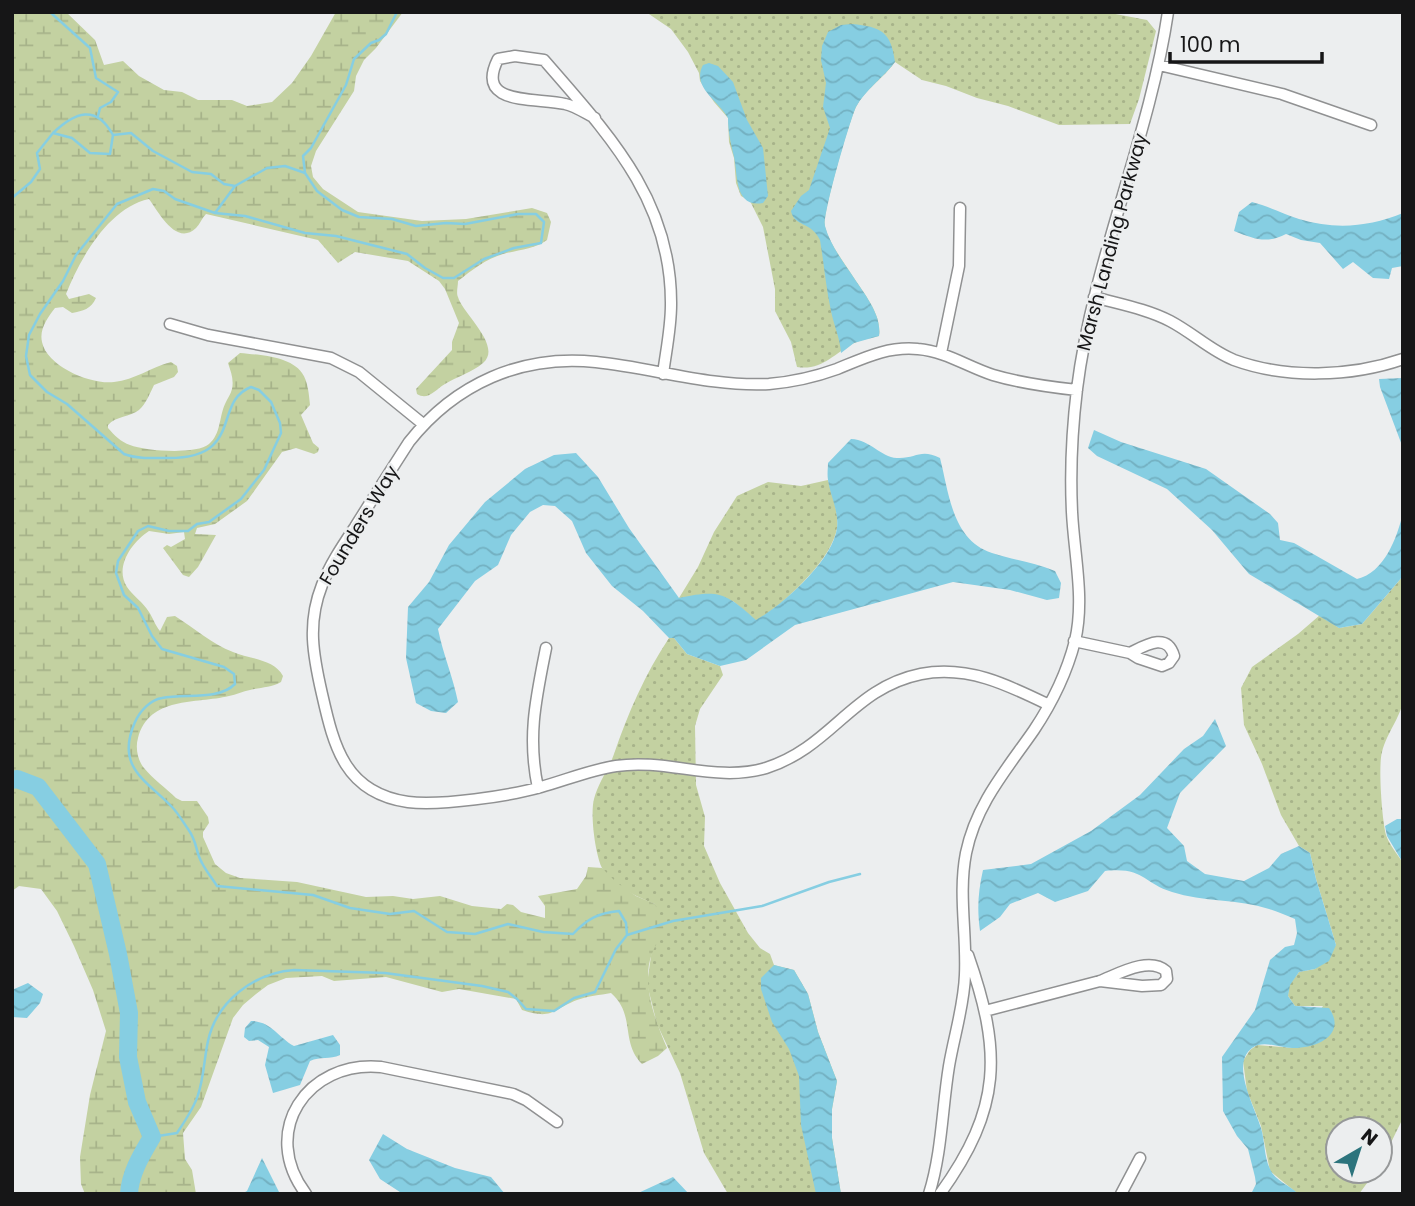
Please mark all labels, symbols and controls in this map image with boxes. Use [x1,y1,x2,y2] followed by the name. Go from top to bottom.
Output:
[1170,21,1322,65] scale bar
[1180,30,1240,59] text: 100 m
[1070,130,1154,354] street label: Marsh Landing Parkway
[313,460,405,590] street label: Founders Way
[1324,1115,1394,1185] north arrow
[1355,1122,1383,1152] text: N

